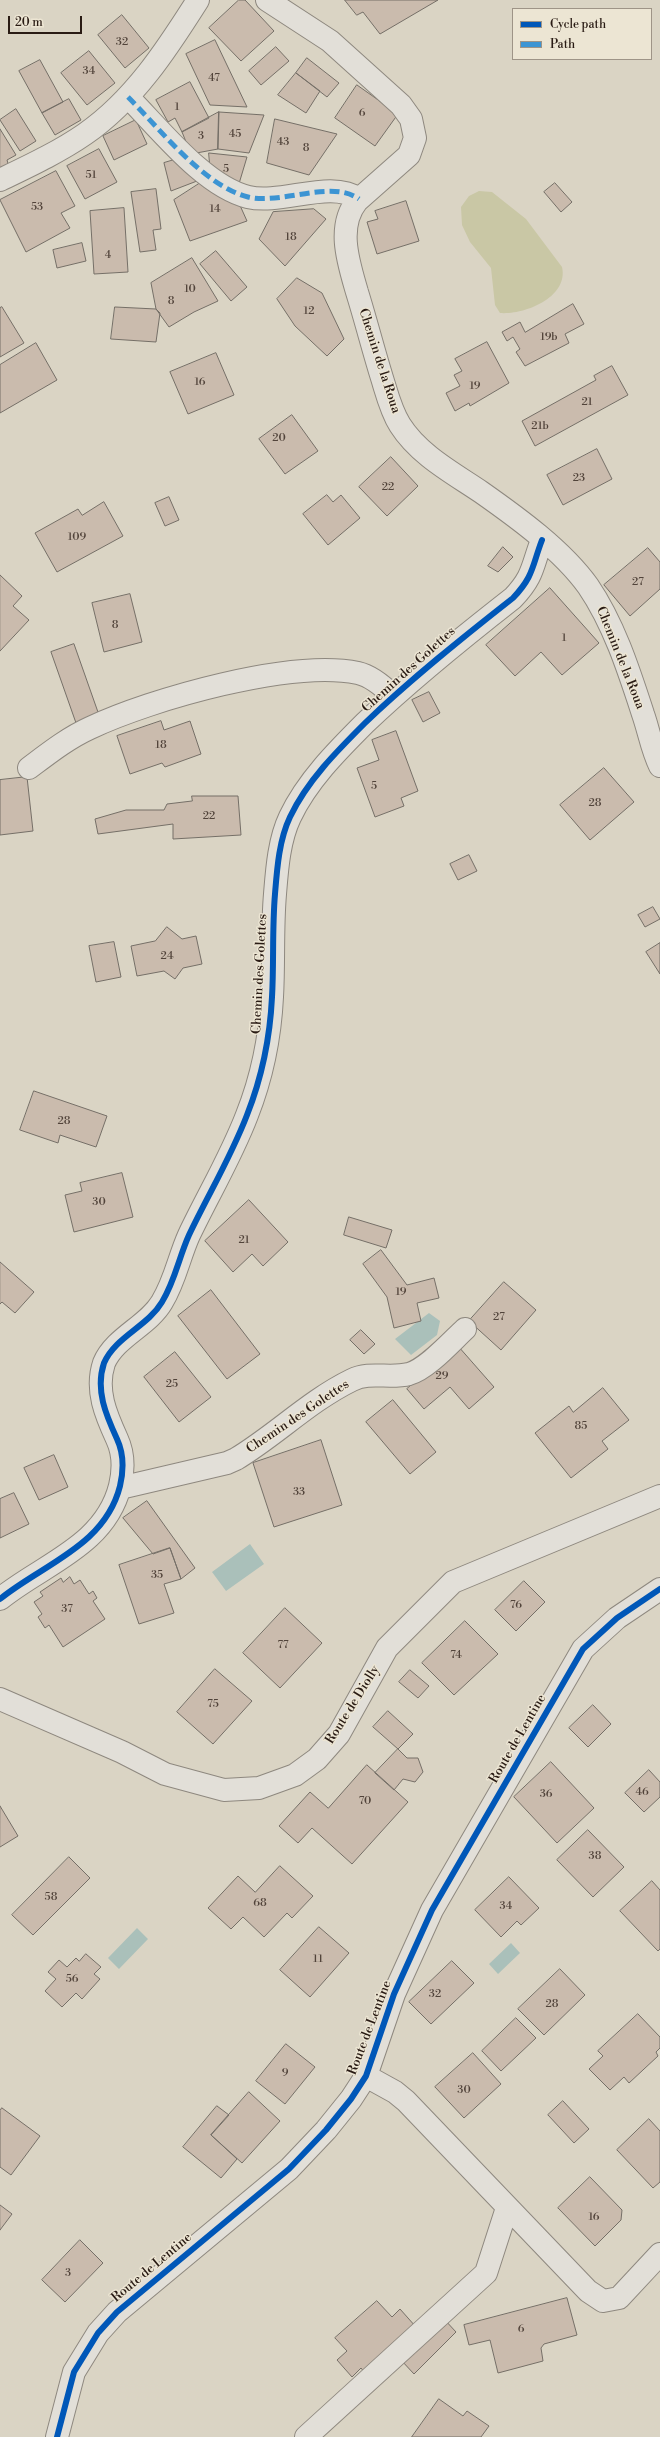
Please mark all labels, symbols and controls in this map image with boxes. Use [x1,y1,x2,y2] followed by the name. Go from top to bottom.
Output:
[10,8,84,34] scale bar
[512,8,652,60] legend
[15,15,43,30] text: 20 m
[550,17,606,32] text: Cycle path
[116,35,128,49] house number: 32
[550,37,575,52] text: Path
[83,64,95,78] house number: 34
[208,71,220,85] house number: 47
[175,100,179,114] house number: 1
[359,106,365,120] house number: 6
[229,127,241,141] house number: 45
[198,129,204,143] house number: 3
[277,135,289,149] house number: 43
[303,141,309,155] house number: 8
[223,162,229,176] house number: 5
[86,168,96,182] house number: 51
[31,200,43,214] house number: 53
[210,202,220,216] house number: 14
[285,230,297,244] house number: 18
[105,248,111,262] house number: 4
[184,282,196,296] house number: 10
[168,294,174,308] house number: 8
[303,304,315,318] house number: 12
[355,307,403,415] street label: Chemin de la Roua
[540,330,558,344] house number: 19b
[194,375,206,389] house number: 16
[469,379,481,393] house number: 19
[581,395,593,409] house number: 21
[531,419,549,433] house number: 21b
[272,431,286,445] house number: 20
[573,471,585,485] house number: 23
[382,480,394,494] house number: 22
[68,530,86,544] house number: 109
[632,575,644,589] house number: 27
[592,604,648,712] street label: Chemin de la Roua
[112,618,118,632] house number: 8
[359,624,459,716] street label: Chemin des Golettes
[562,631,566,645] house number: 1
[155,738,167,752] house number: 18
[371,779,377,793] house number: 5
[588,796,602,810] house number: 28
[203,809,215,823] house number: 22
[249,914,271,1034] street label: Chemin des Golettes
[161,949,173,963] house number: 24
[57,1114,71,1128] house number: 28
[92,1195,106,1209] house number: 30
[238,1233,250,1247] house number: 21
[395,1285,407,1299] house number: 19
[493,1310,505,1324] house number: 27
[436,1369,448,1383] house number: 29
[166,1377,178,1391] house number: 25
[244,1377,352,1457] street label: Chemin des Golettes
[575,1419,587,1433] house number: 85
[293,1485,305,1499] house number: 33
[151,1568,163,1582] house number: 35
[510,1598,522,1612] house number: 76
[61,1602,73,1616] house number: 37
[277,1638,289,1652] house number: 77
[450,1648,462,1662] house number: 74
[323,1663,383,1747] street label: Route de Diolly
[486,1692,550,1786] street label: Route de Lentine
[207,1697,219,1711] house number: 75
[635,1785,649,1799] house number: 46
[540,1787,552,1801] house number: 36
[359,1794,371,1808] house number: 70
[589,1849,601,1863] house number: 38
[45,1890,57,1904] house number: 58
[253,1896,267,1910] house number: 68
[500,1899,512,1913] house number: 34
[313,1952,323,1966] house number: 11
[66,1972,78,1986] house number: 56
[345,1978,395,2078] street label: Route de Lentine
[429,1987,441,2001] house number: 32
[545,1997,559,2011] house number: 28
[282,2066,288,2080] house number: 9
[457,2083,471,2097] house number: 30
[588,2210,600,2224] house number: 16
[109,2230,195,2306] street label: Route de Lentine
[65,2266,71,2280] house number: 3
[518,2322,524,2336] house number: 6

